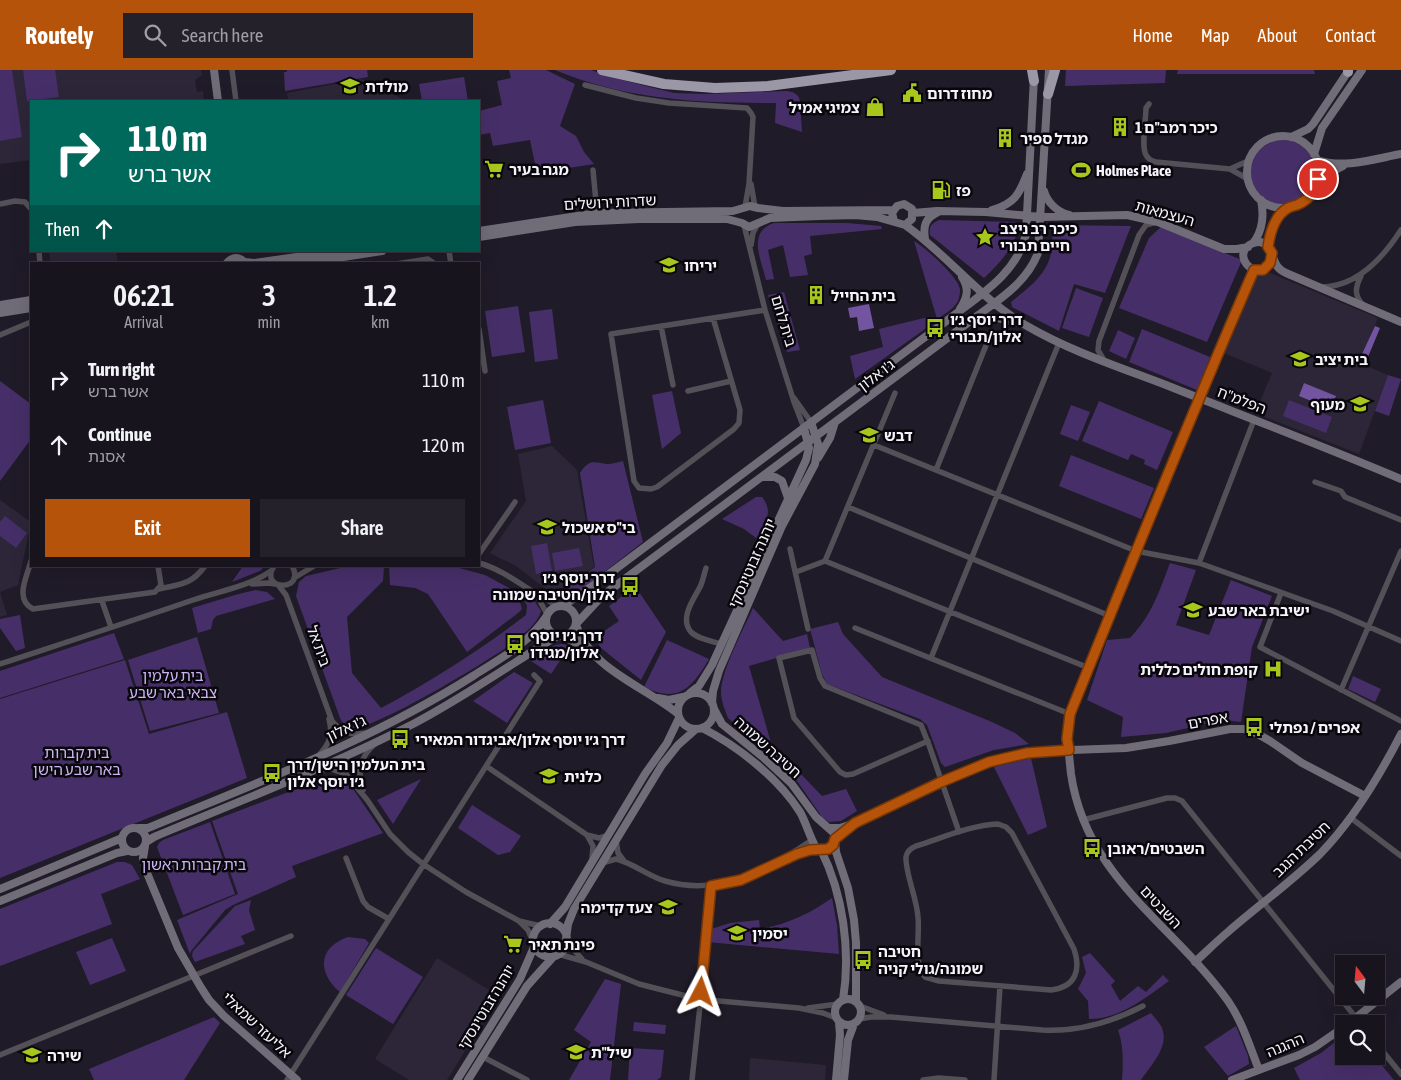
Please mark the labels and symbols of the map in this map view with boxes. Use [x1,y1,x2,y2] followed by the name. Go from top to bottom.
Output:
[339,75,361,97] school or university icon: מולדת
[365,78,409,95] place label: מולדת
[901,82,923,104] public building icon: מחוז דרום
[927,85,993,102] place label: מחוז דרום
[864,96,886,118] shop icon: צמיגי אמיל
[789,99,860,116] place label: צמיגי אמיל
[1109,116,1131,138] building icon: כיכר רמב"ם 1
[1135,119,1218,136] place label: כיכר רמב"ם 1
[994,127,1016,149] building icon: מגדל ספיר
[1020,130,1088,147] place label: מגדל ספיר
[483,158,505,180] supermarket icon: מגה בעיר
[1297,158,1339,200] pin
[1070,159,1092,181] sports icon: Holmes Place
[509,161,569,178] place label: מגה בעיר
[1096,162,1172,179] place label: Holmes Place
[930,179,952,201] fuel station icon: פז
[956,182,971,199] place label: פז
[563,191,657,213] street label: שדרות ירושלים
[1133,196,1197,230] street label: העצמאות
[1000,220,1078,254] place label: כיכר רב ניצב חיים תבורי
[974,226,996,248] place icon: כיכר רב ניצב חיים תבורי
[658,254,680,276] school or university icon: יריחו
[684,257,717,274] place label: יריחו
[805,284,827,306] building icon: בית החייל
[831,287,896,304] place label: בית החייל
[768,293,800,349] street label: בית לחם
[950,311,1023,345] place label: דרך יוסף ג׳ו אלון/תבורי
[924,317,946,339] bus stop icon: דרך יוסף ג׳ו אלון/תבורי
[1289,348,1311,370] school or university icon: בית יציב
[1315,351,1368,368] place label: בית יציב
[854,356,898,394] street label: ג'ו אלון
[1215,383,1269,417] street label: הפלמ"ח
[1349,393,1371,415] school or university icon: מעוף
[1310,396,1345,413] place label: מעוף
[858,424,880,446] school or university icon: דבש
[884,427,913,444] place label: דבש
[536,516,558,538] school or university icon: בי"ס אשכול
[725,516,779,610] street label: יוהנה זבוטינסקי
[562,519,636,536] place label: בי"ס אשכול
[493,569,615,603] place label: דרך יוסף ג׳ו אלון/חטיבה שמונה
[619,575,641,597] bus stop icon: דרך יוסף ג׳ו אלון/חטיבה שמונה
[1182,599,1204,621] school or university icon: ישיבת באר שבע
[1208,602,1310,619] place label: ישיבת באר שבע
[304,623,334,669] street label: בית אל
[530,627,603,661] place label: דרך ג׳ו יוסף אלון/מגידו
[504,633,526,655] bus stop icon: דרך ג׳ו יוסף אלון/מגידו
[1262,658,1284,680] hospital icon: קופת חולים כללית
[1140,661,1258,678] place label: קופת חולים כללית
[129,667,217,701] park label: בית עלמין צבאי באר שבע
[1187,708,1229,732] street label: אפרים
[324,711,369,744] street label: ג'ו אלון
[731,713,805,781] street label: חטיבה שמונה
[1243,716,1265,738] bus stop icon: אפרים / נפתלי
[1269,719,1360,736] place label: אפרים / נפתלי
[389,728,411,750] bus stop icon: דרך ג׳ו יוסף אלון/אביגדור המאירי
[415,731,626,748] place label: דרך ג׳ו יוסף אלון/אביגדור המאירי
[33,744,121,778] park label: בית קברות באר שבע הישן
[287,756,425,790] place label: בית העלמין הישן/דרך ג׳ו יוסף אלון
[261,762,283,784] bus stop icon: בית העלמין הישן/דרך ג׳ו יוסף אלון
[538,765,560,787] school or university icon: כלנית
[564,768,602,785] place label: כלנית
[1269,817,1333,881] street label: חטיבת הנגב
[1081,837,1103,859] bus stop icon: השבטים/ראובן
[1107,840,1205,857] place label: השבטים/ראובן
[142,856,247,873] park label: בית קברות ראשון
[1137,882,1185,932] street label: השבטים
[657,896,679,918] school or university icon: צעד קדימה
[581,899,653,916] place label: צעד קדימה
[726,922,748,944] school or university icon: יסמין
[752,925,788,942] place label: יסמין
[502,933,524,955] supermarket icon: פינת תאיר
[528,936,595,953] place label: פינת תאיר
[878,943,983,977] place label: חטיבה שמונה/גולי קניה
[852,949,874,971] bus stop icon: חטיבה שמונה/גולי קניה
[1335,955,1385,1005] north arrow
[454,961,518,1053] street label: יוהנה זבוטינסקי
[674,965,726,1017] position arrow
[219,989,295,1061] street label: אליעזר שמאלי
[1263,1029,1307,1061] street label: ההגנה
[565,1041,587,1063] school or university icon: שיל"ת
[21,1044,43,1066] school or university icon: שירה
[591,1044,632,1061] place label: שיל"ת
[47,1047,82,1064] place label: שירה

